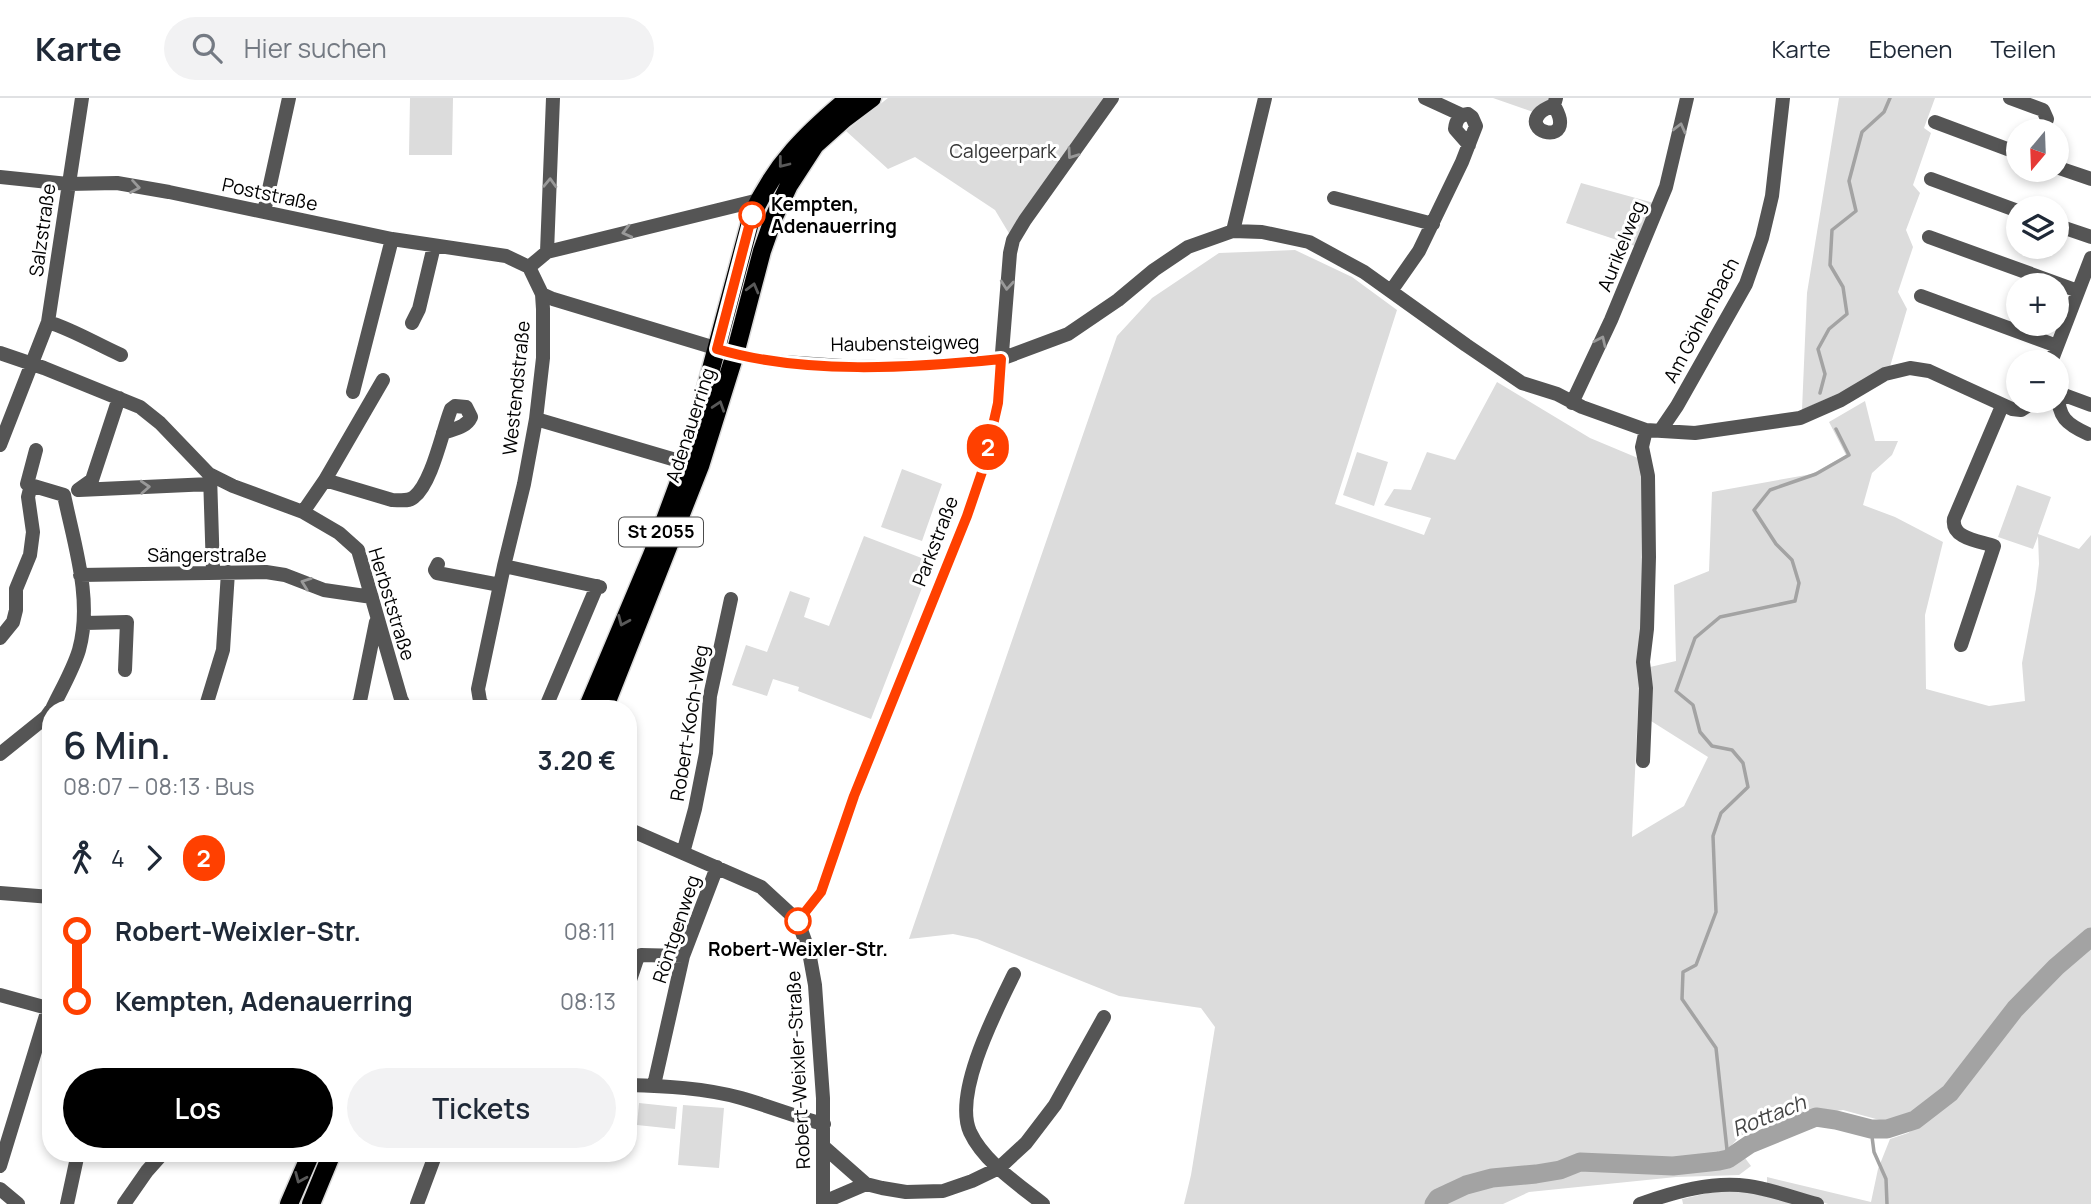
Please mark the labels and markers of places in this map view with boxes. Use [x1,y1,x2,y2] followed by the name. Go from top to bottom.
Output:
[771,191,897,239] place label: Kempten, Adenauerring
[739,202,765,228] marker: Kempten, Adenauerring
[785,908,811,934] marker: Robert-Weixler-Str.
[708,936,888,962] place label: Robert-Weixler-Str.

